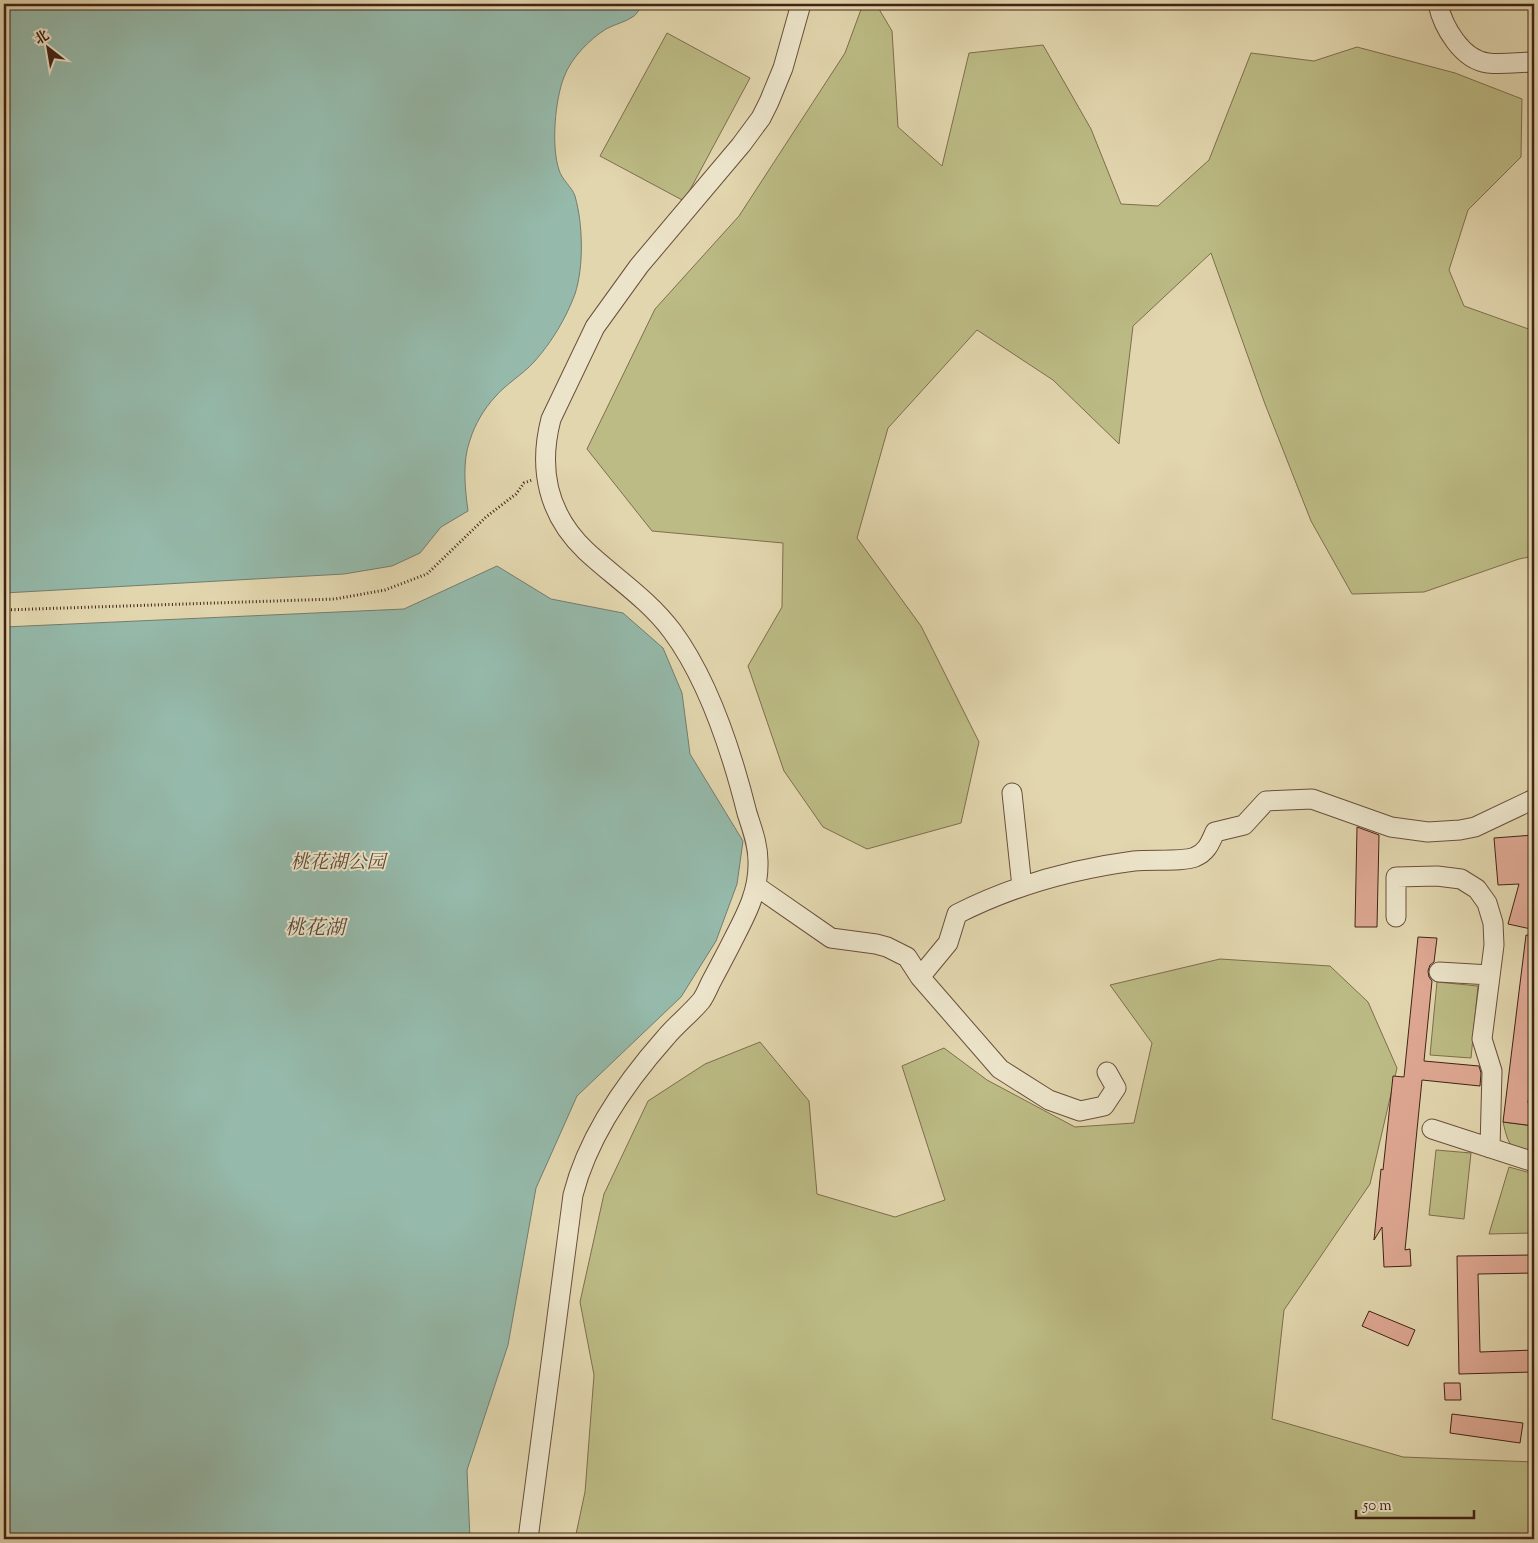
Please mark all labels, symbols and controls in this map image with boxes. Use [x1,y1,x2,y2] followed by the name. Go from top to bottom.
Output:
[22,22,72,72] north arrow
[31,26,53,51] text: 北
[290,850,388,877] park label: 桃花湖公园
[285,915,348,944] water label: 桃花湖
[1356,1488,1473,1520] scale bar
[1362,1496,1392,1517] text: 50 m

